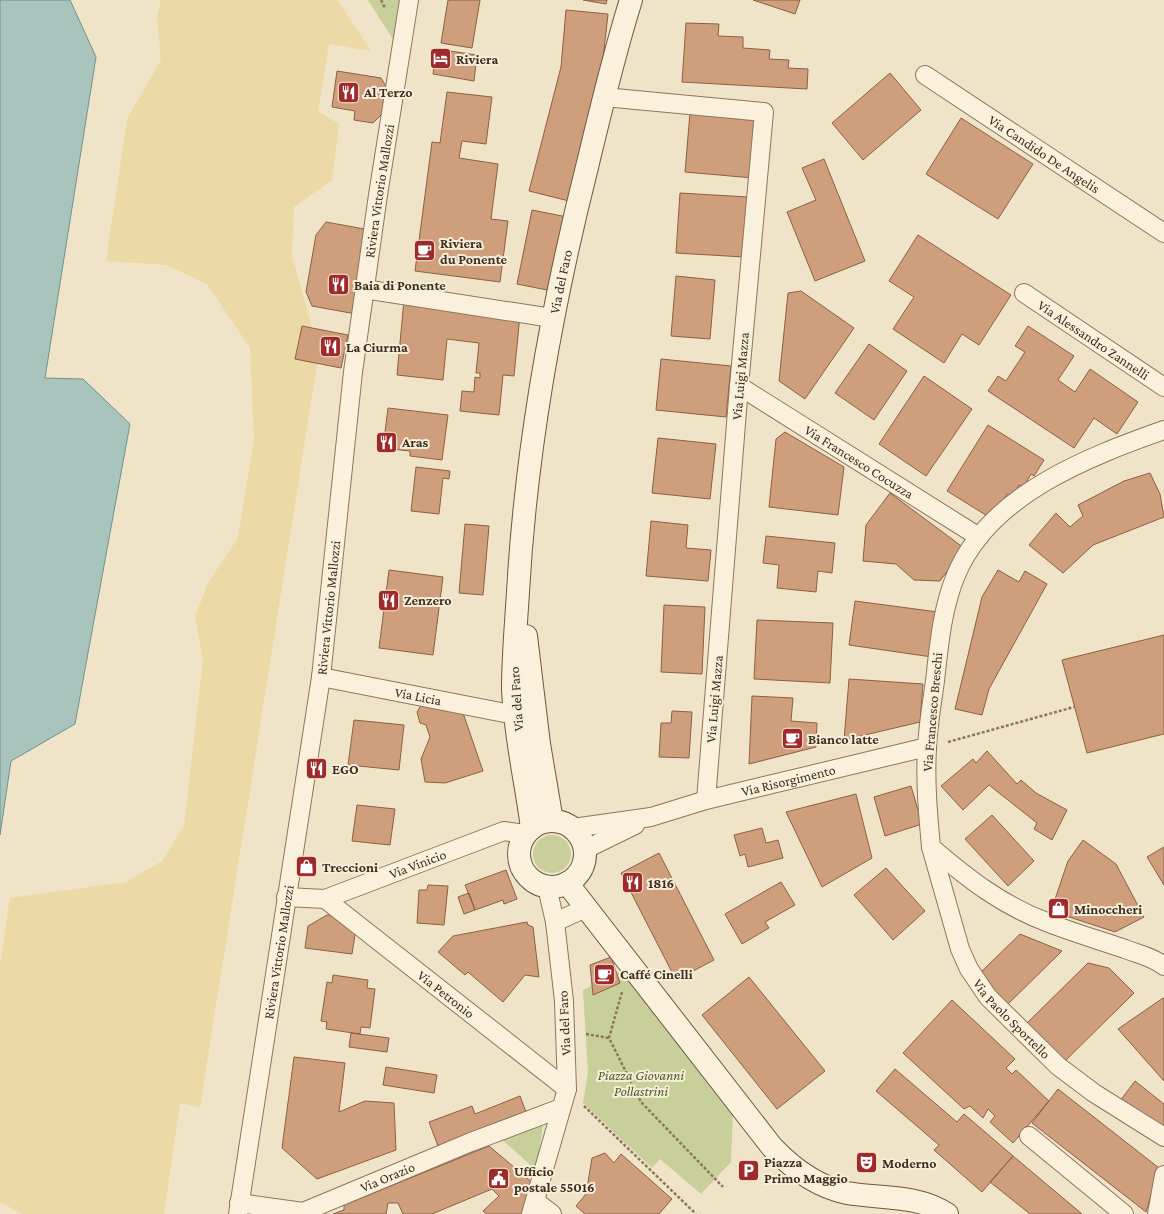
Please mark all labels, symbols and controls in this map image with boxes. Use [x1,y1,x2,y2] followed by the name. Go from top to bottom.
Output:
[427,46,453,72] hotel icon: Riviera
[456,51,498,67] place label: Riviera
[335,79,361,105] restaurant icon: Al Terzo
[363,84,413,100] place label: Al Terzo
[986,111,1103,196] street label: Via Candido De Angelis
[361,122,397,259] street label: Riviera Vittorio Mallozzi
[440,235,508,267] place label: Riviera du Ponente
[411,238,437,264] cafe icon: Riviera du Ponente
[546,248,575,315] street label: Via del Faro
[326,272,352,298] restaurant icon: Baia di Ponente
[354,277,446,293] place label: Baia di Ponente
[1035,297,1153,383] street label: Via Alessandro Zannelli
[728,331,752,421] street label: Via Luigi Mazza
[318,334,344,360] restaurant icon: La Ciurma
[346,339,408,355] place label: La Ciurma
[802,421,917,502] street label: Via Francesco Cocuzza
[374,429,400,455] restaurant icon: Aras
[401,434,428,450] place label: Aras
[313,539,343,676] street label: Riviera Vittorio Mallozzi
[376,587,402,613] restaurant icon: Zenzero
[404,592,452,608] place label: Zenzero
[919,651,945,772] street label: Via Francesco Breschi
[702,654,726,744] street label: Via Luigi Mazza
[506,666,526,732] street label: Via del Faro
[393,684,443,709] street label: Via Licia
[779,726,805,752] cafe icon: Bianco latte
[808,731,879,747] place label: Bianco latte
[304,756,330,782] restaurant icon: EGO
[332,761,359,777] place label: EGO
[740,761,837,799] street label: Via Risorgimento
[387,846,448,882] street label: Via Vinicio
[293,854,319,880] shop icon: Treccioni
[322,859,378,875] place label: Treccioni
[620,870,646,896] restaurant icon: 1816
[648,875,674,891] place label: 1816
[260,884,297,1020] street label: Riviera Vittorio Mallozzi
[1046,896,1072,922] shop icon: Minoccheri
[1074,901,1142,917] place label: Minoccheri
[591,961,617,987] cafe icon: Caffé Cinelli
[620,966,693,982] place label: Caffé Cinelli
[414,967,478,1021] street label: Via Petronio
[970,976,1054,1062] street label: Via Paolo Sportello
[554,990,574,1056] street label: Via del Faro
[598,1067,684,1099] park label: Piazza Giovanni Pollastrini
[853,1150,879,1176] theatre icon: Moderno
[764,1154,848,1186] place label: Piazza Primo Maggio
[882,1155,937,1171] place label: Moderno
[735,1157,761,1183] parking icon: Piazza Primo Maggio
[358,1158,417,1195] street label: Via Orazio
[514,1163,595,1195] place label: Ufficio postale 55016
[486,1166,512,1192] public building icon: Ufficio postale 55016

